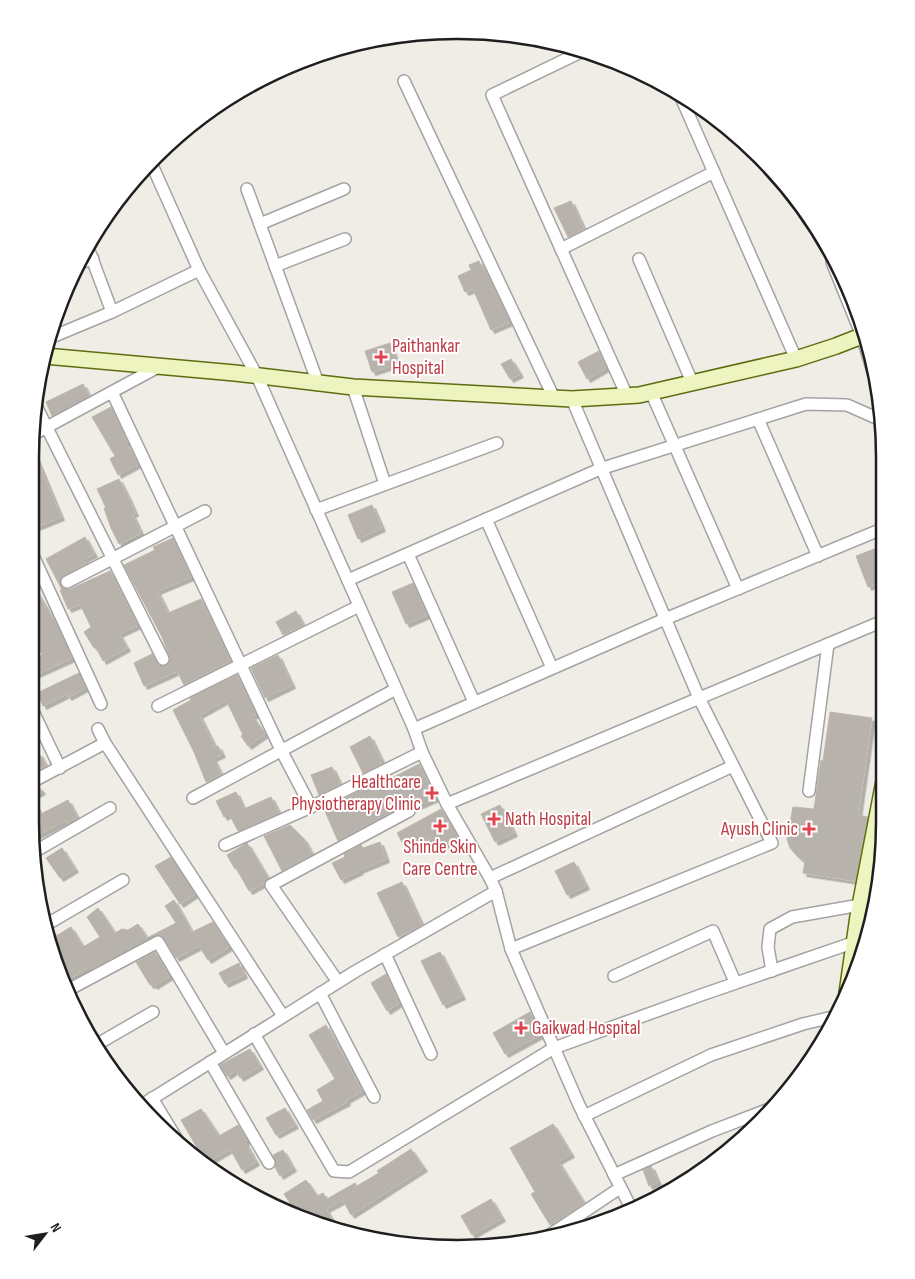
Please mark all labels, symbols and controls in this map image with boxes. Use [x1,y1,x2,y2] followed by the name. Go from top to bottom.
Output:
[392,335,461,380] place label: Paithankar Hospital
[374,350,388,364] marker: Paithankar Hospital
[291,771,421,816] place label: Healthcare Physiotherapy Clinic
[425,786,439,800] marker: Healthcare Physiotherapy Clinic
[505,808,591,831] place label: Nath Hospital
[487,812,501,826] marker: Nath Hospital
[720,818,798,841] place label: Ayush Clinic
[433,819,447,833] marker: Shinde Skin Care Centre
[802,822,816,836] marker: Ayush Clinic
[402,836,478,881] place label: Shinde Skin Care Centre
[532,1017,641,1040] place label: Gaikwad Hospital
[514,1021,528,1035] marker: Gaikwad Hospital
[20,1209,70,1259] north arrow
[47,1220,65,1235] text: N

